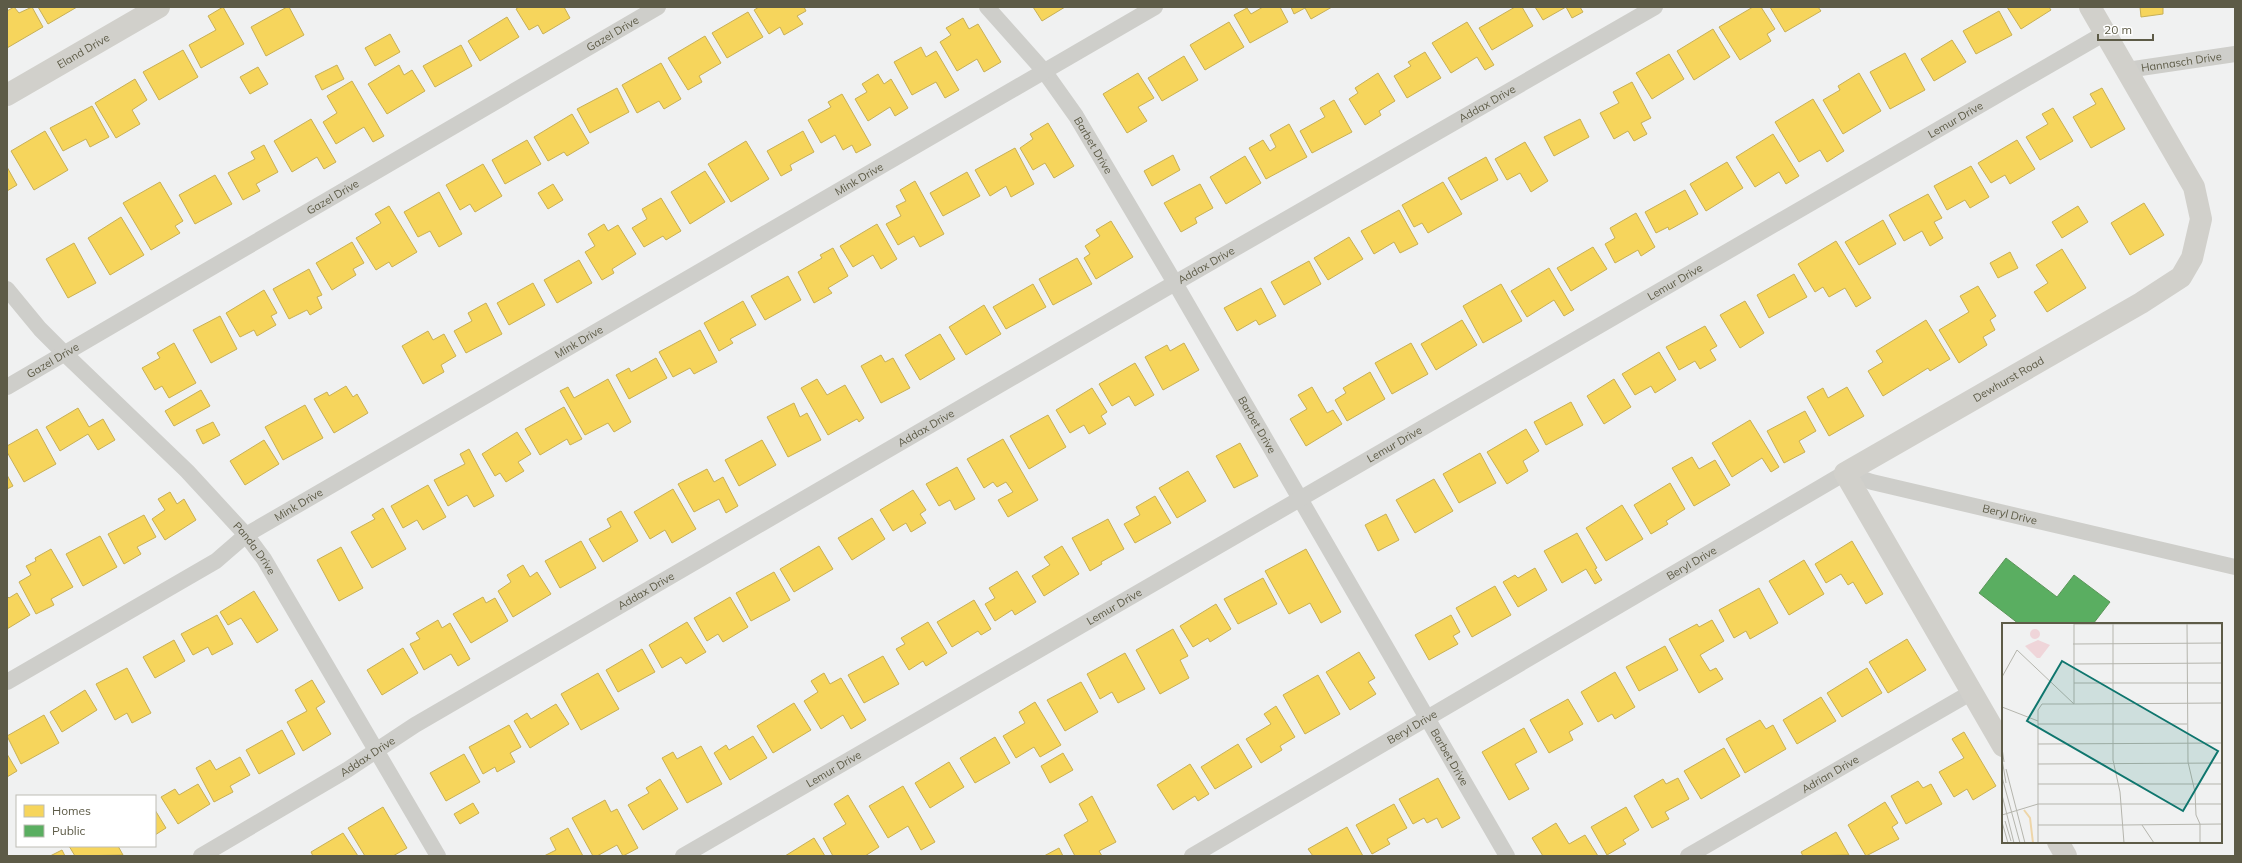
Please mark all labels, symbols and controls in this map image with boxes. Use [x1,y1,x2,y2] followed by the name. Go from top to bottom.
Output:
[584,13,641,54] street label: Gazel Drive
[2098,16,2153,42] scale bar
[2104,22,2132,37] text: 20 m
[54,30,112,72] street label: Eland Drive
[2140,49,2223,75] street label: Hannasch Drive
[1456,82,1518,125] street label: Addax Drive
[1925,98,1985,141] street label: Lemur Drive
[1071,114,1116,176] street label: Barbet Drive
[832,159,886,199] street label: Mink Drive
[304,176,361,218] street label: Gazel Drive
[1175,243,1237,287] street label: Addax Drive
[1645,260,1705,303] street label: Lemur Drive
[552,322,605,361] street label: Mink Drive
[24,340,82,381] street label: Gazel Drive
[1971,353,2047,405] street label: Dewhurst Road
[1235,394,1279,456] street label: Barbet Drive
[895,406,957,450] street label: Addax Drive
[1364,423,1425,466] street label: Lemur Drive
[272,485,325,524] street label: Mink Drive
[1981,501,2039,527] street label: Beryl Drive
[230,519,279,577] street label: Panda Drive
[1664,543,1719,583] street label: Beryl Drive
[615,569,677,613] street label: Addax Drive
[1084,585,1144,628] street label: Lemur Drive
[2002,623,2222,843] inset map
[1384,707,1440,747] street label: Beryl Drive
[1428,726,1472,788] street label: Barbet Drive
[337,733,398,780] street label: Addax Drive
[804,747,864,790] street label: Lemur Drive
[1799,752,1861,796] street label: Adrian Drive
[16,795,156,847] legend
[52,803,91,818] text: Homes
[52,823,86,838] text: Public

